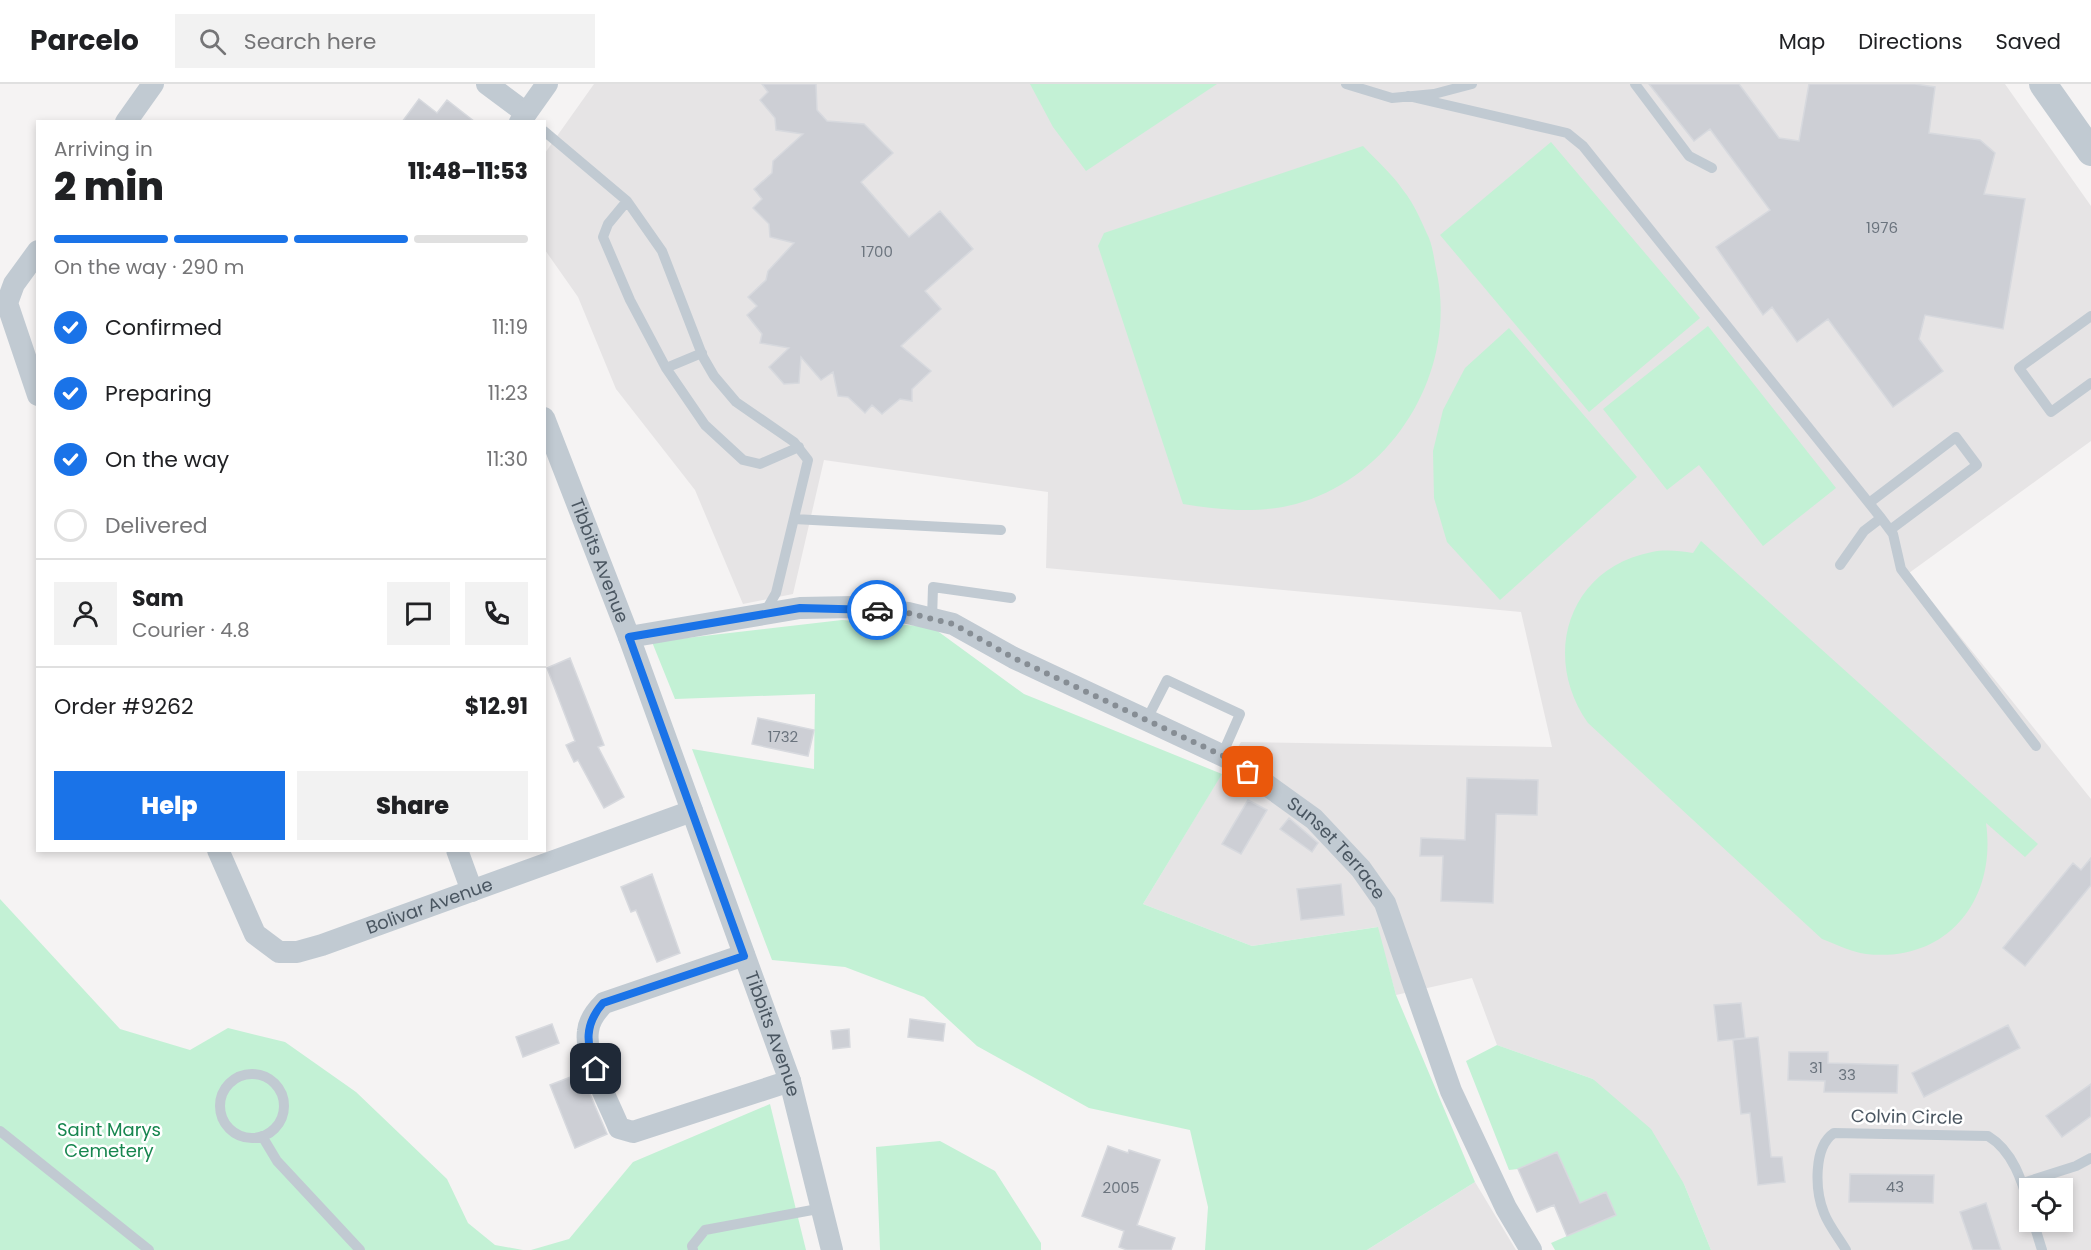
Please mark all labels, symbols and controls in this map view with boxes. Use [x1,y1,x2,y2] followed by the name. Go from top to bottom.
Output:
[175,14,595,68] search box
[30,21,139,60] text: Parcelo
[196,25,229,58] icon: search
[244,26,376,57] text: Search here
[1779,27,1825,56] text: Map
[1858,27,1962,56] text: Directions
[1995,27,2061,56] text: Saved
[54,135,153,163] text: Arriving in
[408,156,528,187] text: 11:48–11:53
[54,159,164,214] text: 2 min
[1866,217,1898,238] house number: 1976
[861,241,893,262] house number: 1700
[54,253,244,281] text: On the way · 290 m
[54,311,87,344] icon: check
[105,312,222,343] text: Confirmed
[492,313,528,341] text: 11:19
[54,377,87,410] icon: check
[105,378,212,409] text: Preparing
[488,379,528,407] text: 11:23
[54,443,87,476] icon: check
[105,444,229,475] text: On the way
[487,445,528,473] text: 11:30
[564,495,635,626] street label: Tibbits Avenue
[105,510,208,541] text: Delivered
[847,580,907,640] courier
[54,582,117,645] button: person
[387,582,450,645] button: chat
[465,582,528,645] button: phone
[132,583,184,614] text: Sam
[861,594,894,627] icon: car
[132,616,250,644] text: Courier · 4.8
[54,691,194,722] text: Order #9262
[465,691,528,722] text: $12.91
[768,726,798,747] house number: 1732
[1222,746,1273,797] pin
[1231,755,1264,788] icon: bag
[54,771,285,840] button: Help
[297,771,528,840] button: Share
[1282,790,1392,904] street label: Sunset Terrace
[363,871,496,940] street label: Bolivar Avenue
[739,968,806,1099] street label: Tibbits Avenue
[570,1043,621,1094] pin
[579,1052,612,1085] icon: home
[1809,1057,1823,1078] house number: 31
[1838,1064,1856,1085] house number: 33
[1851,1103,1963,1130] street label: Colvin Circle
[57,1117,161,1163] park label: Saint Marys Cemetery
[1886,1176,1904,1197] house number: 43
[1103,1177,1139,1198] house number: 2005
[2019,1178,2073,1232] map controls
[2019,1178,2073,1232] button: locate

